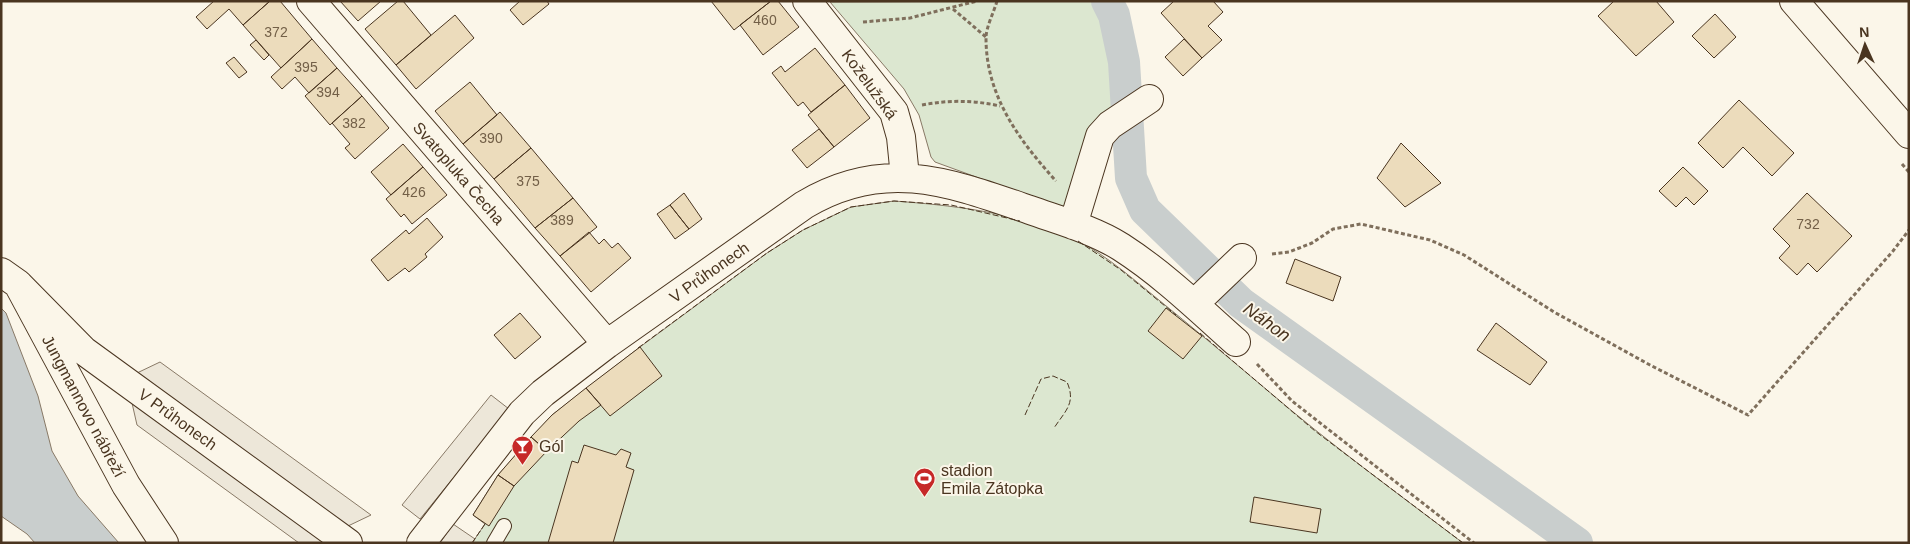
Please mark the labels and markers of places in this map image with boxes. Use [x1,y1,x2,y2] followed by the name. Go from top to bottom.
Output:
[511,434,535,465] bar icon: Gól
[539,438,564,455] place label: Gól
[941,462,1043,497] place label: stadion Emila Zátopka
[913,467,937,498] sports icon: stadion Emila Zátopka

